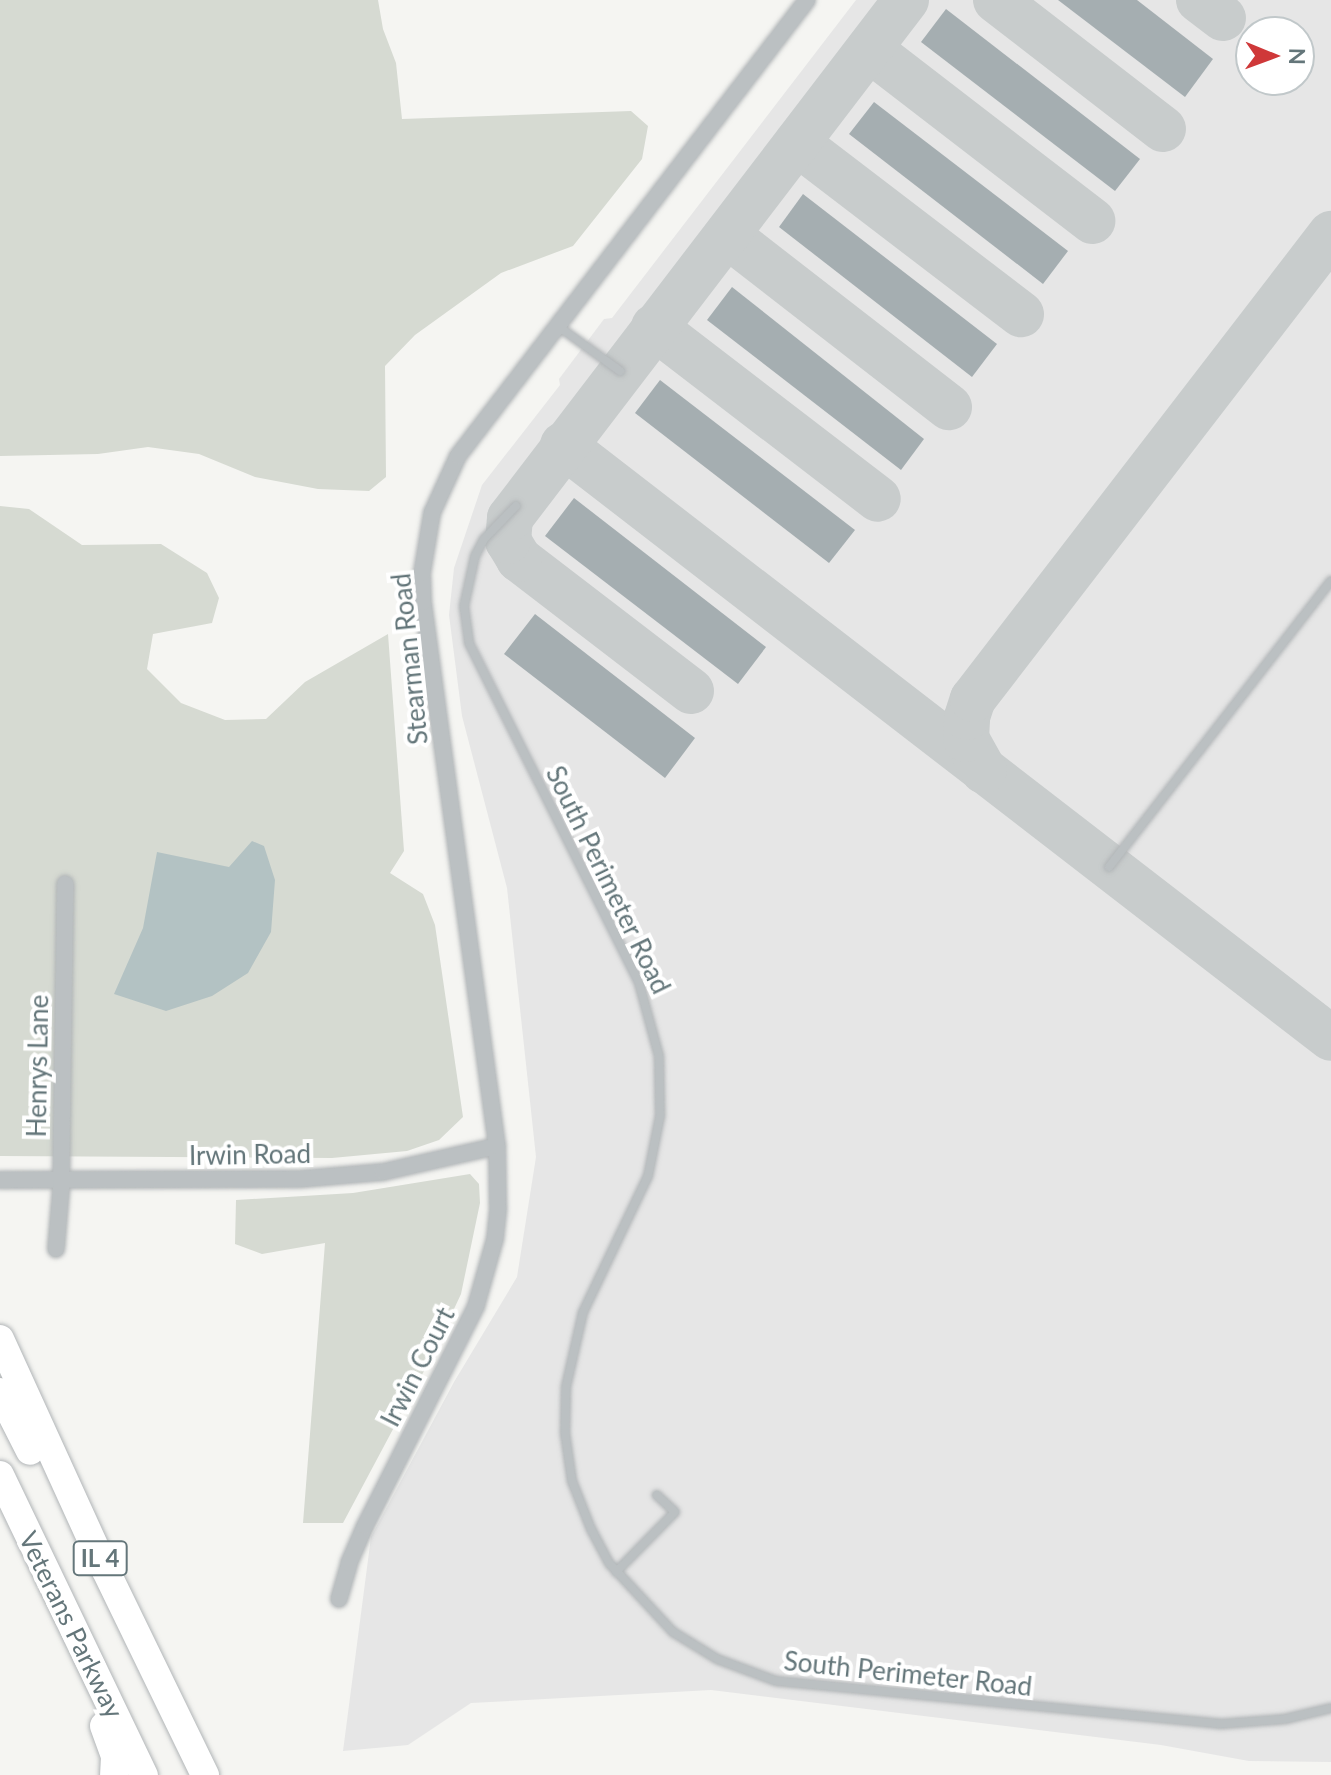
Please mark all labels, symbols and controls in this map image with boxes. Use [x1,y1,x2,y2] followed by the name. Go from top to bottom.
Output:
[1235,16,1315,96] north arrow
[1284,48,1311,65] text: N
[385,572,435,746] street label: Stearman Road
[539,761,677,999] street label: South Perimeter Road
[21,994,55,1138] street label: Henrys Lane
[189,1138,311,1172] street label: Irwin Road
[375,1302,461,1432] street label: Irwin Court
[12,1527,130,1723] street label: Veterans Parkway
[72,1538,128,1578] road number: IL 4
[782,1645,1034,1703] street label: South Perimeter Road

